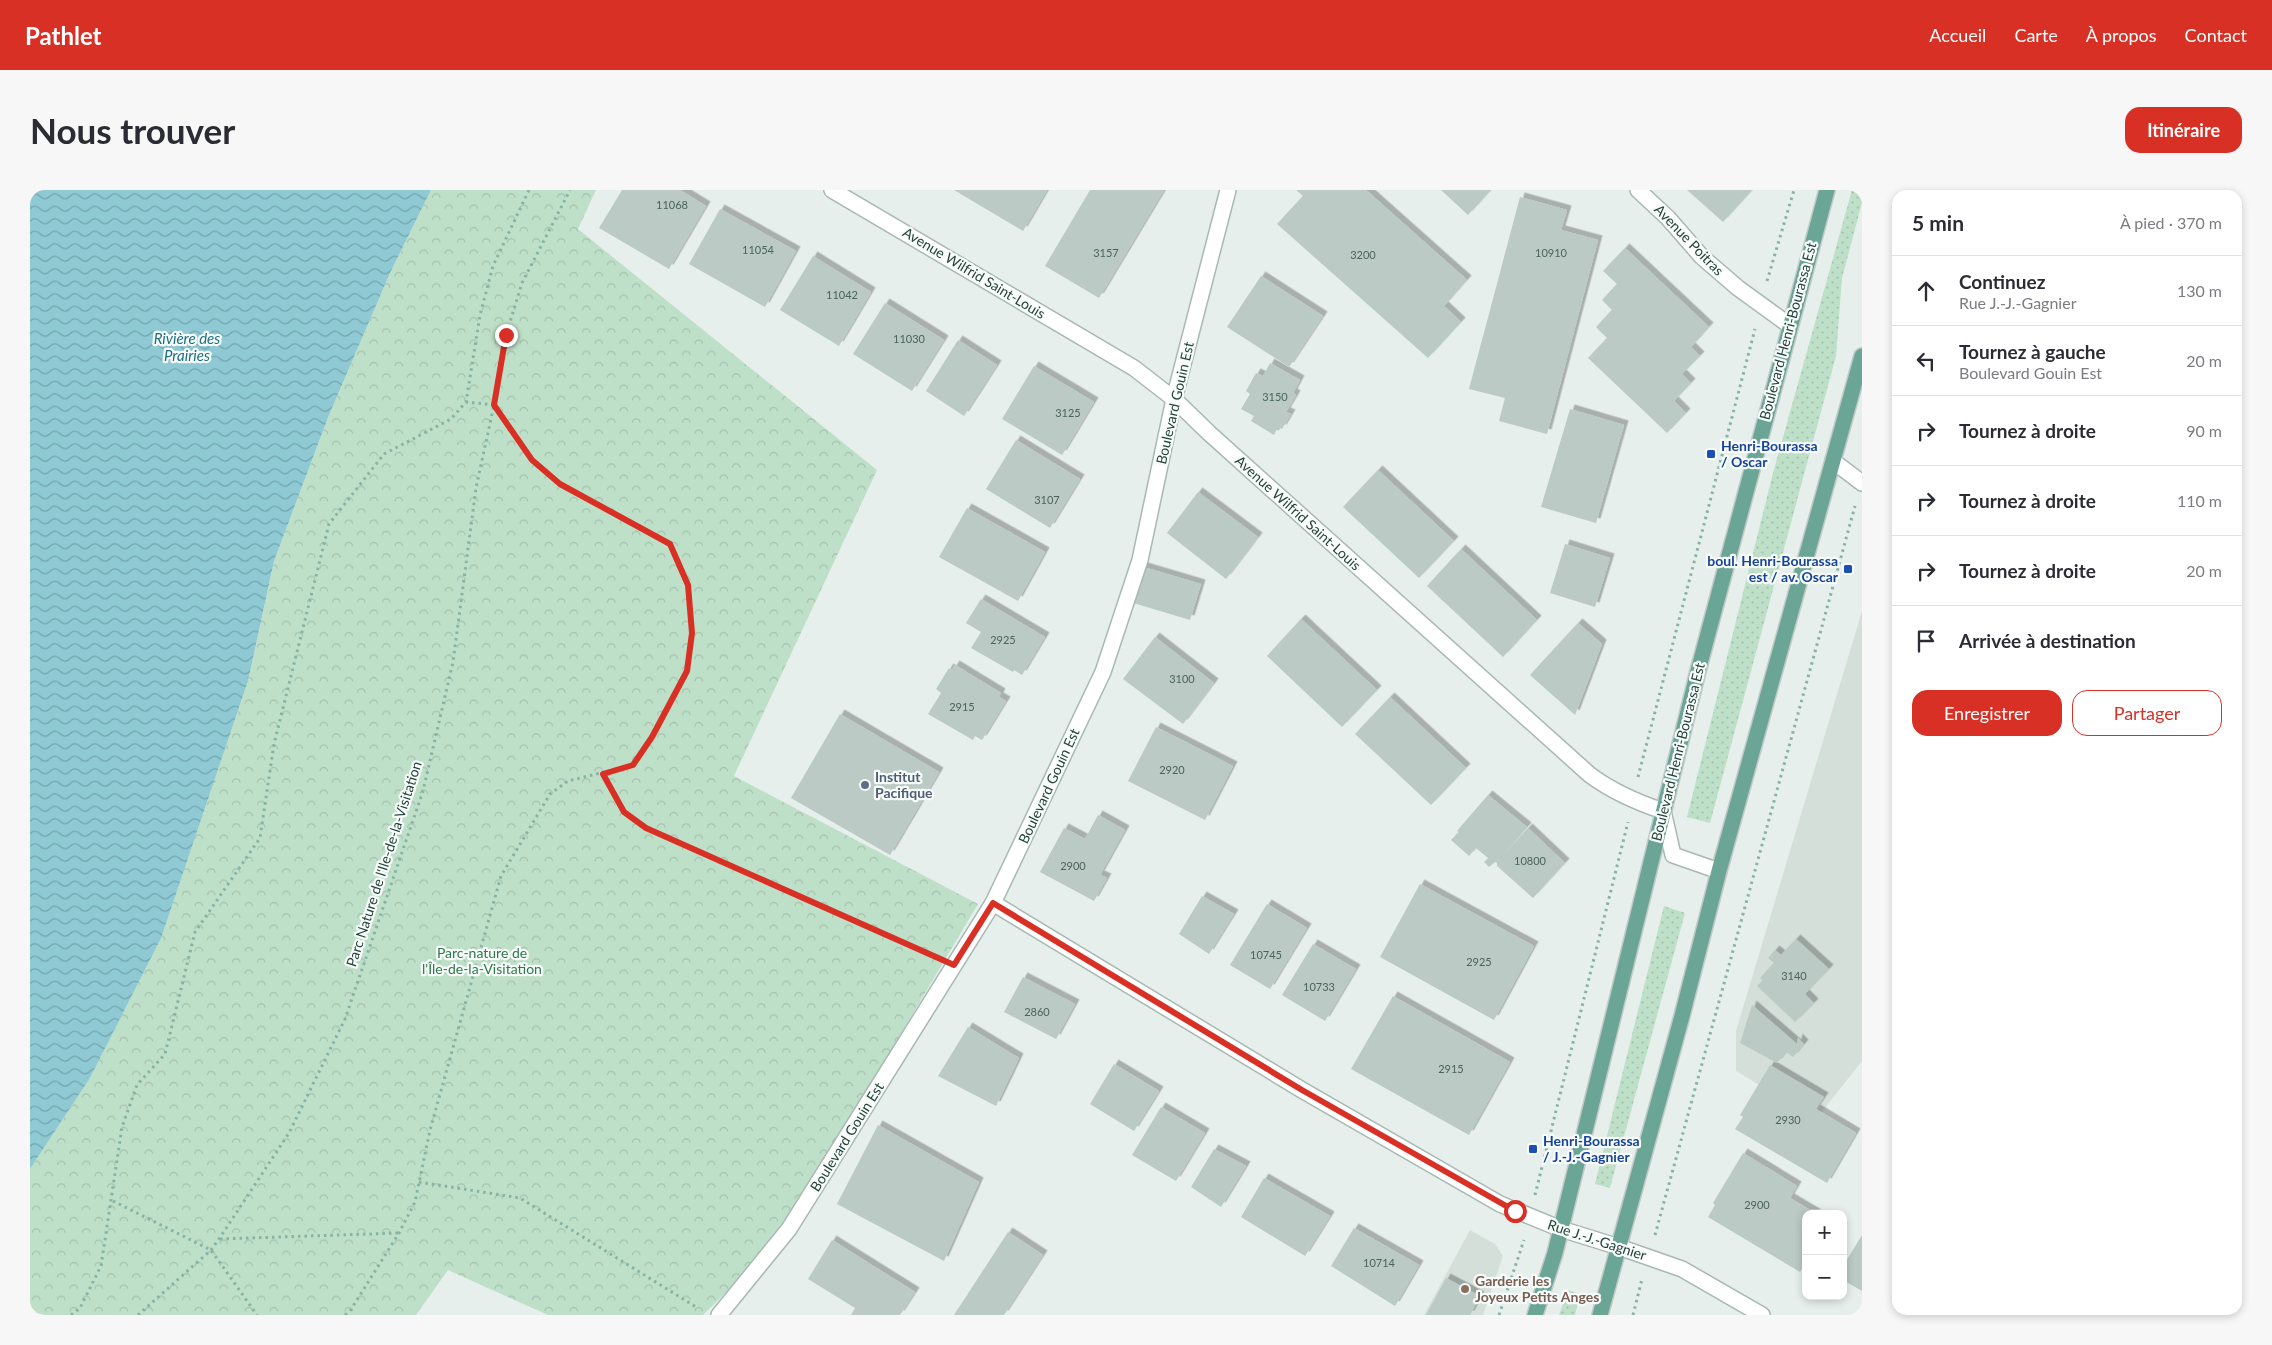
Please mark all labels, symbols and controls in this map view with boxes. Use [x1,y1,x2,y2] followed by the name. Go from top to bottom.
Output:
[25,21,102,50] text: Pathlet
[1929,24,1986,46] text: Accueil
[2014,24,2058,46] text: Carte
[2086,24,2157,46] text: À propos
[2185,24,2247,46] text: Contact
[2125,107,2242,153] button: Itinéraire
[30,109,235,151] text: Nous trouver
[656,198,688,211] house number: 11068
[1651,201,1728,279] street label: Avenue Poitras
[1912,210,1964,235] text: 5 min
[2120,213,2222,232] text: À pied · 370 m
[900,223,1049,322] street label: Avenue Wilfrid Saint-Louis
[1756,240,1819,422] street label: Boulevard Henri-Bourassa Est
[742,243,775,256] house number: 11054
[1093,246,1119,259] house number: 3157
[1535,246,1568,259] house number: 10910
[1350,248,1376,261] house number: 3200
[1959,270,2045,293] text: Continuez
[1912,277,1940,305] icon: ahead
[2177,281,2222,300] text: 130 m
[826,288,858,301] house number: 11042
[1959,293,2076,312] text: Rue J.-J.-Gagnier
[495,324,518,347] route end
[154,329,220,364] water label: Rivière des Prairies
[893,332,926,345] house number: 11030
[1152,340,1197,466] street label: Boulevard Gouin Est
[1959,340,2106,363] text: Tournez à gauche
[1912,347,1940,375] icon: left
[2186,351,2222,370] text: 20 m
[1959,363,2102,382] text: Boulevard Gouin Est
[1262,390,1288,403] house number: 3150
[1055,406,1081,419] house number: 3125
[1912,417,1940,445] icon: right
[1959,419,2096,442] text: Tournez à droite
[2186,421,2222,440] text: 90 m
[1721,437,1818,470] place label: Henri-Bourassa / Oscar
[1705,448,1717,460] marker: Henri-Bourassa / Oscar
[1232,452,1365,574] street label: Avenue Wilfrid Saint-Louis
[1912,487,1940,515] icon: right
[1959,489,2096,512] text: Tournez à droite
[2177,491,2222,510] text: 110 m
[1034,493,1060,506] house number: 3107
[1707,552,1839,585] place label: boul. Henri-Bourassa est / av. Oscar
[1912,557,1940,585] icon: right
[1959,559,2096,582] text: Tournez à droite
[2186,561,2222,580] text: 20 m
[1842,563,1854,575] marker: boul. Henri-Bourassa est / av. Oscar
[1912,627,1940,655] icon: arrive
[1959,629,2136,652] text: Arrivée à destination
[990,633,1016,646] house number: 2925
[1647,661,1708,843] street label: Boulevard Henri-Bourassa Est
[1169,672,1195,685] house number: 3100
[1912,690,2062,736] button: Enregistrer
[2072,690,2222,736] button: Partager
[949,700,975,713] house number: 2915
[1014,725,1083,846] street label: Boulevard Gouin Est
[342,759,425,969] street label: Parc Nature de l'Ile-de-la-Visitation
[1159,763,1185,776] house number: 2920
[875,768,933,801] place label: Institut Pacifique
[859,779,871,791] marker: Institut Pacifique
[1514,854,1547,867] house number: 10800
[1060,859,1086,872] house number: 2900
[422,944,542,977] park label: Parc-nature de l'Île-de-la-Visitation
[1250,948,1282,961] house number: 10745
[1466,955,1492,968] house number: 2925
[1781,969,1807,982] house number: 3140
[1303,980,1335,993] house number: 10733
[1024,1005,1050,1018] house number: 2860
[1438,1062,1464,1075] house number: 2915
[806,1079,887,1194] street label: Boulevard Gouin Est
[1775,1113,1801,1126] house number: 2930
[1543,1132,1640,1165] place label: Henri-Bourassa / J.-J.-Gagnier
[1527,1143,1539,1155] marker: Henri-Bourassa / J.-J.-Gagnier
[1744,1198,1770,1211] house number: 2900
[1504,1200,1527,1223] route start
[1802,1210,1847,1300] map controls
[1802,1210,1847,1255] button: +
[1546,1216,1649,1263] street label: Rue J.-J.-Gagnier
[1802,1255,1847,1300] button: −
[1363,1256,1396,1269] house number: 10714
[1475,1272,1599,1305] place label: Garderie les Joyeux Petits Anges
[1459,1283,1471,1295] marker: Garderie les Joyeux Petits Anges

